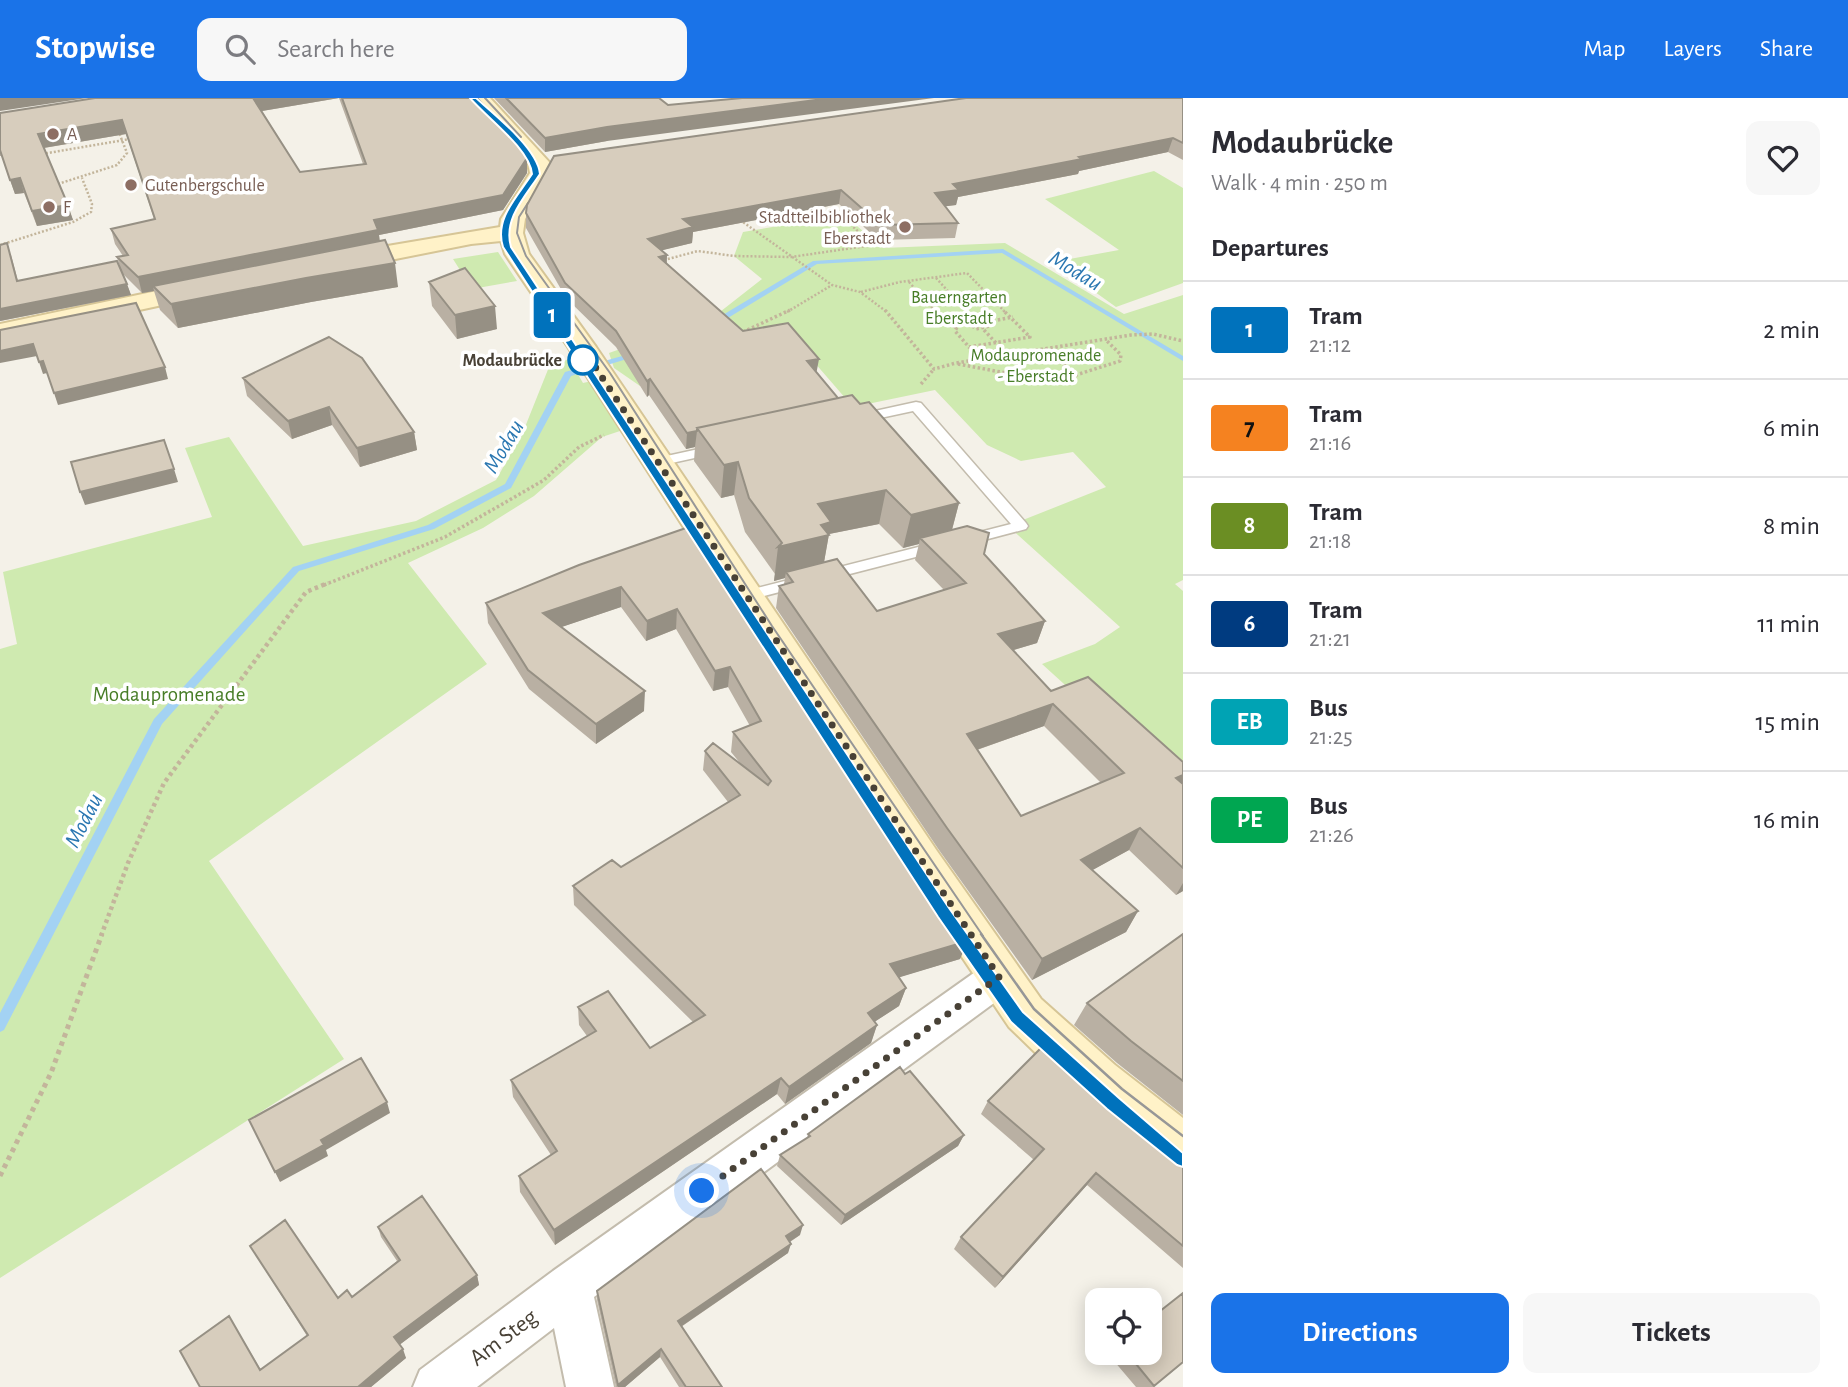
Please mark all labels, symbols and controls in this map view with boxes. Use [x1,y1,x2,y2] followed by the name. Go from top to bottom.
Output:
[197,18,687,81] search box
[221,30,259,68] icon: search
[35,32,155,65] text: Stopwise
[277,36,395,62] text: Search here
[1583,37,1625,61] text: Map
[1663,37,1722,61] text: Layers
[1760,37,1813,61] text: Share
[1746,121,1820,195] button: heart
[45,126,61,142] marker: A
[67,126,78,144] place label: A
[1211,127,1393,160] text: Modaubrücke
[1211,172,1388,195] text: Walk · 4 min · 250 m
[123,177,139,193] marker: Gutenbergschule
[145,177,265,195] place label: Gutenbergschule
[41,199,57,215] marker: F
[63,199,71,217] place label: F
[759,209,892,248] place label: Stadtteilbibliothek Eberstadt
[897,219,913,235] marker: Stadtteilbibliothek Eberstadt
[1211,235,1329,261] text: Departures
[1045,247,1106,296] water label: Modau
[911,289,1007,328] park label: Bauerngarten Eberstadt
[529,292,575,338] line badge: 1
[548,303,556,327] text: 1
[1309,303,1363,329] text: Tram
[1763,317,1820,343] text: 2 min
[1245,318,1254,342] text: 1
[1309,334,1351,357] text: 21:12
[568,345,598,375] marker: Modaubrücke
[971,347,1101,386] park label: Modaupromenade - Eberstadt
[463,352,562,370] place label: Modaubrücke
[1309,401,1363,427] text: Tram
[1763,415,1820,441] text: 6 min
[480,416,529,477] water label: Modau
[1244,416,1255,440] text: 7
[1309,432,1351,455] text: 21:16
[1309,499,1363,525] text: Tram
[1763,513,1820,539] text: 8 min
[1244,514,1255,538] text: 8
[1309,530,1351,553] text: 21:18
[1309,597,1363,623] text: Tram
[1757,611,1820,637] text: 11 min
[1244,612,1255,636] text: 6
[1309,628,1351,651] text: 21:21
[93,684,245,705] park label: Modaupromenade
[1309,695,1348,721] text: Bus
[1755,709,1820,735] text: 15 min
[1236,710,1263,734] text: EB
[1309,726,1353,749] text: 21:25
[61,790,108,851] water label: Modau
[1309,793,1348,819] text: Bus
[1754,807,1820,833] text: 16 min
[1237,808,1262,832] text: PE
[1309,824,1354,847] text: 21:26
[684,1173,719,1208] your location
[1085,1288,1162,1365] map controls
[1085,1288,1162,1365] button: locate
[1211,1293,1509,1373] button: Directions
[1523,1293,1820,1373] button: Tickets
[465,1305,542,1371] street label: Am Steg

